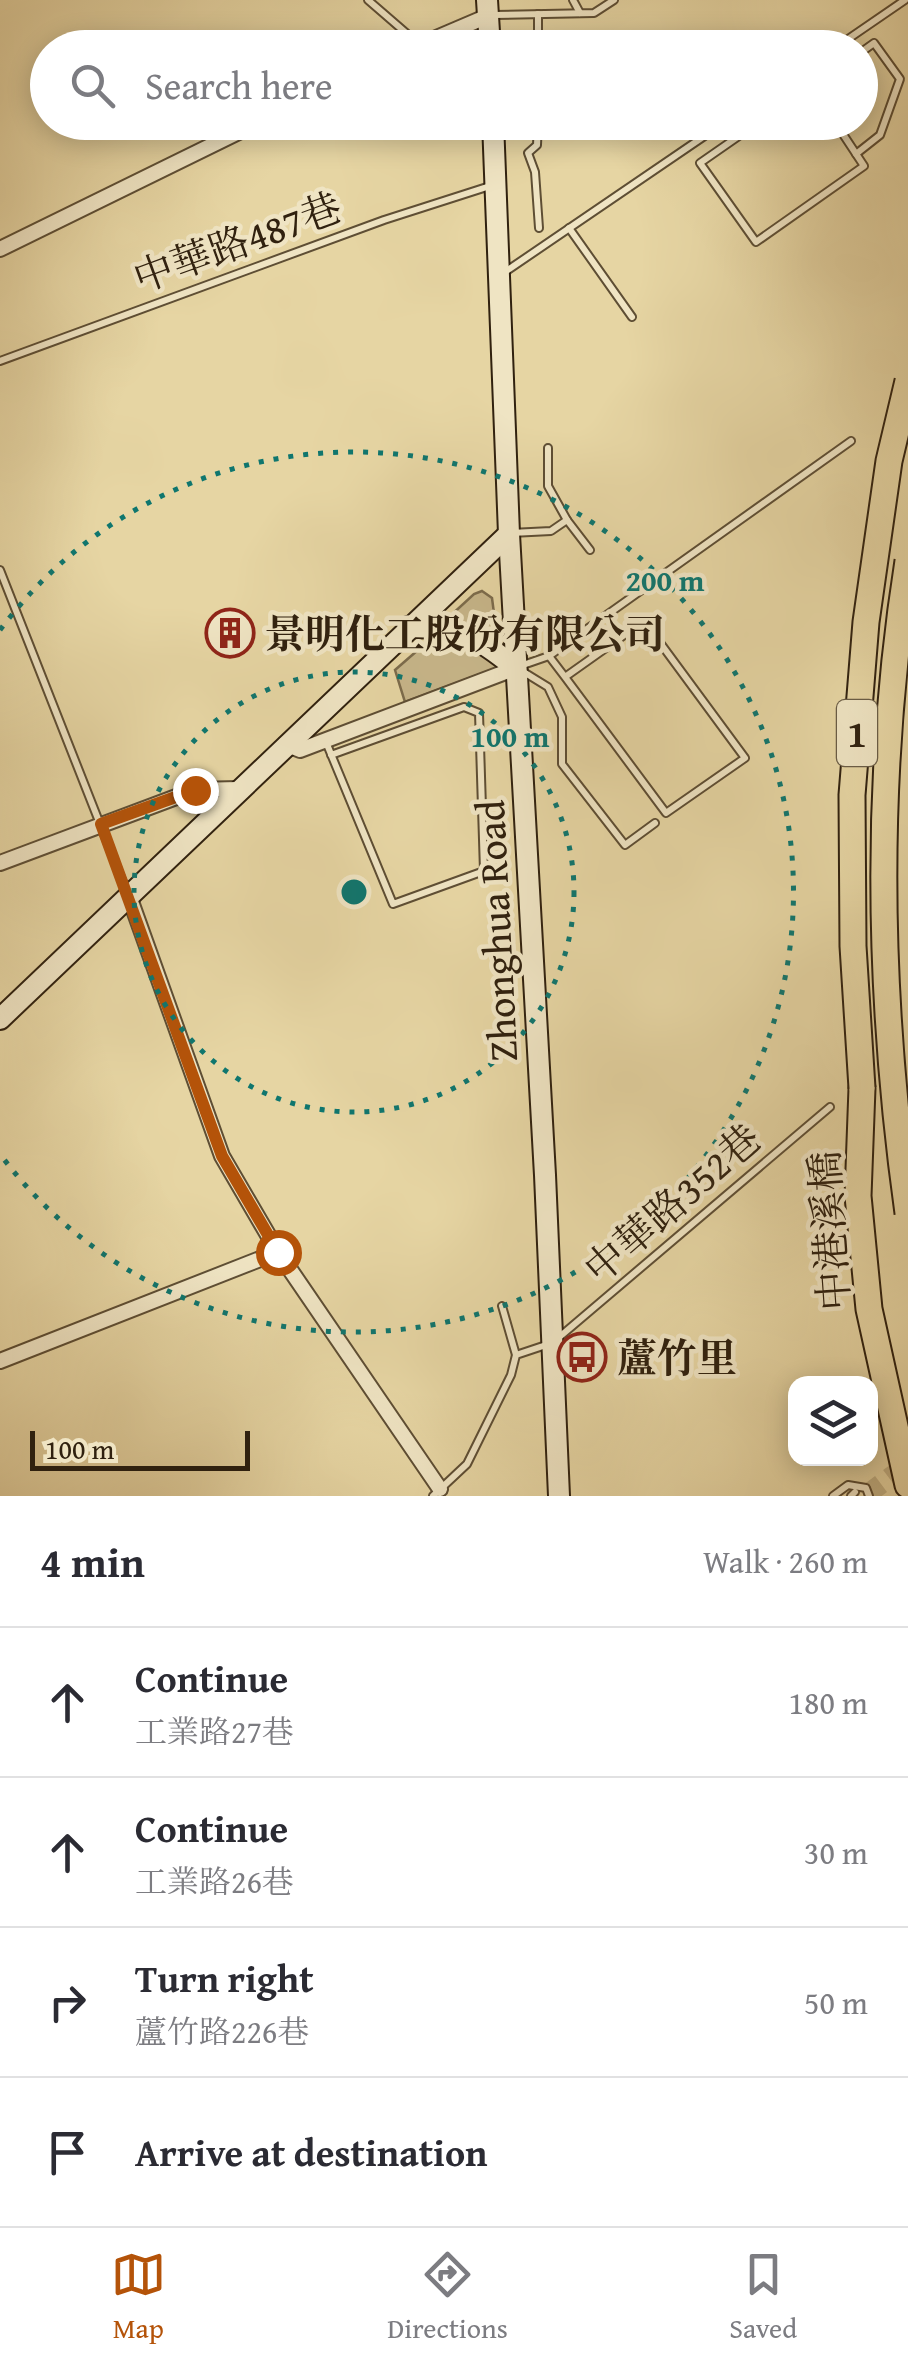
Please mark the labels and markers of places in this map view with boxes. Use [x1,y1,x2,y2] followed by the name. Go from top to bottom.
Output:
[265,604,665,663] place label: 景明化工股份有限公司
[204,607,256,659] building icon: 景明化工股份有限公司
[336,874,372,910] centre of rings
[617,1328,737,1387] place label: 蘆竹里
[556,1331,608,1383] bus stop icon: 蘆竹里

